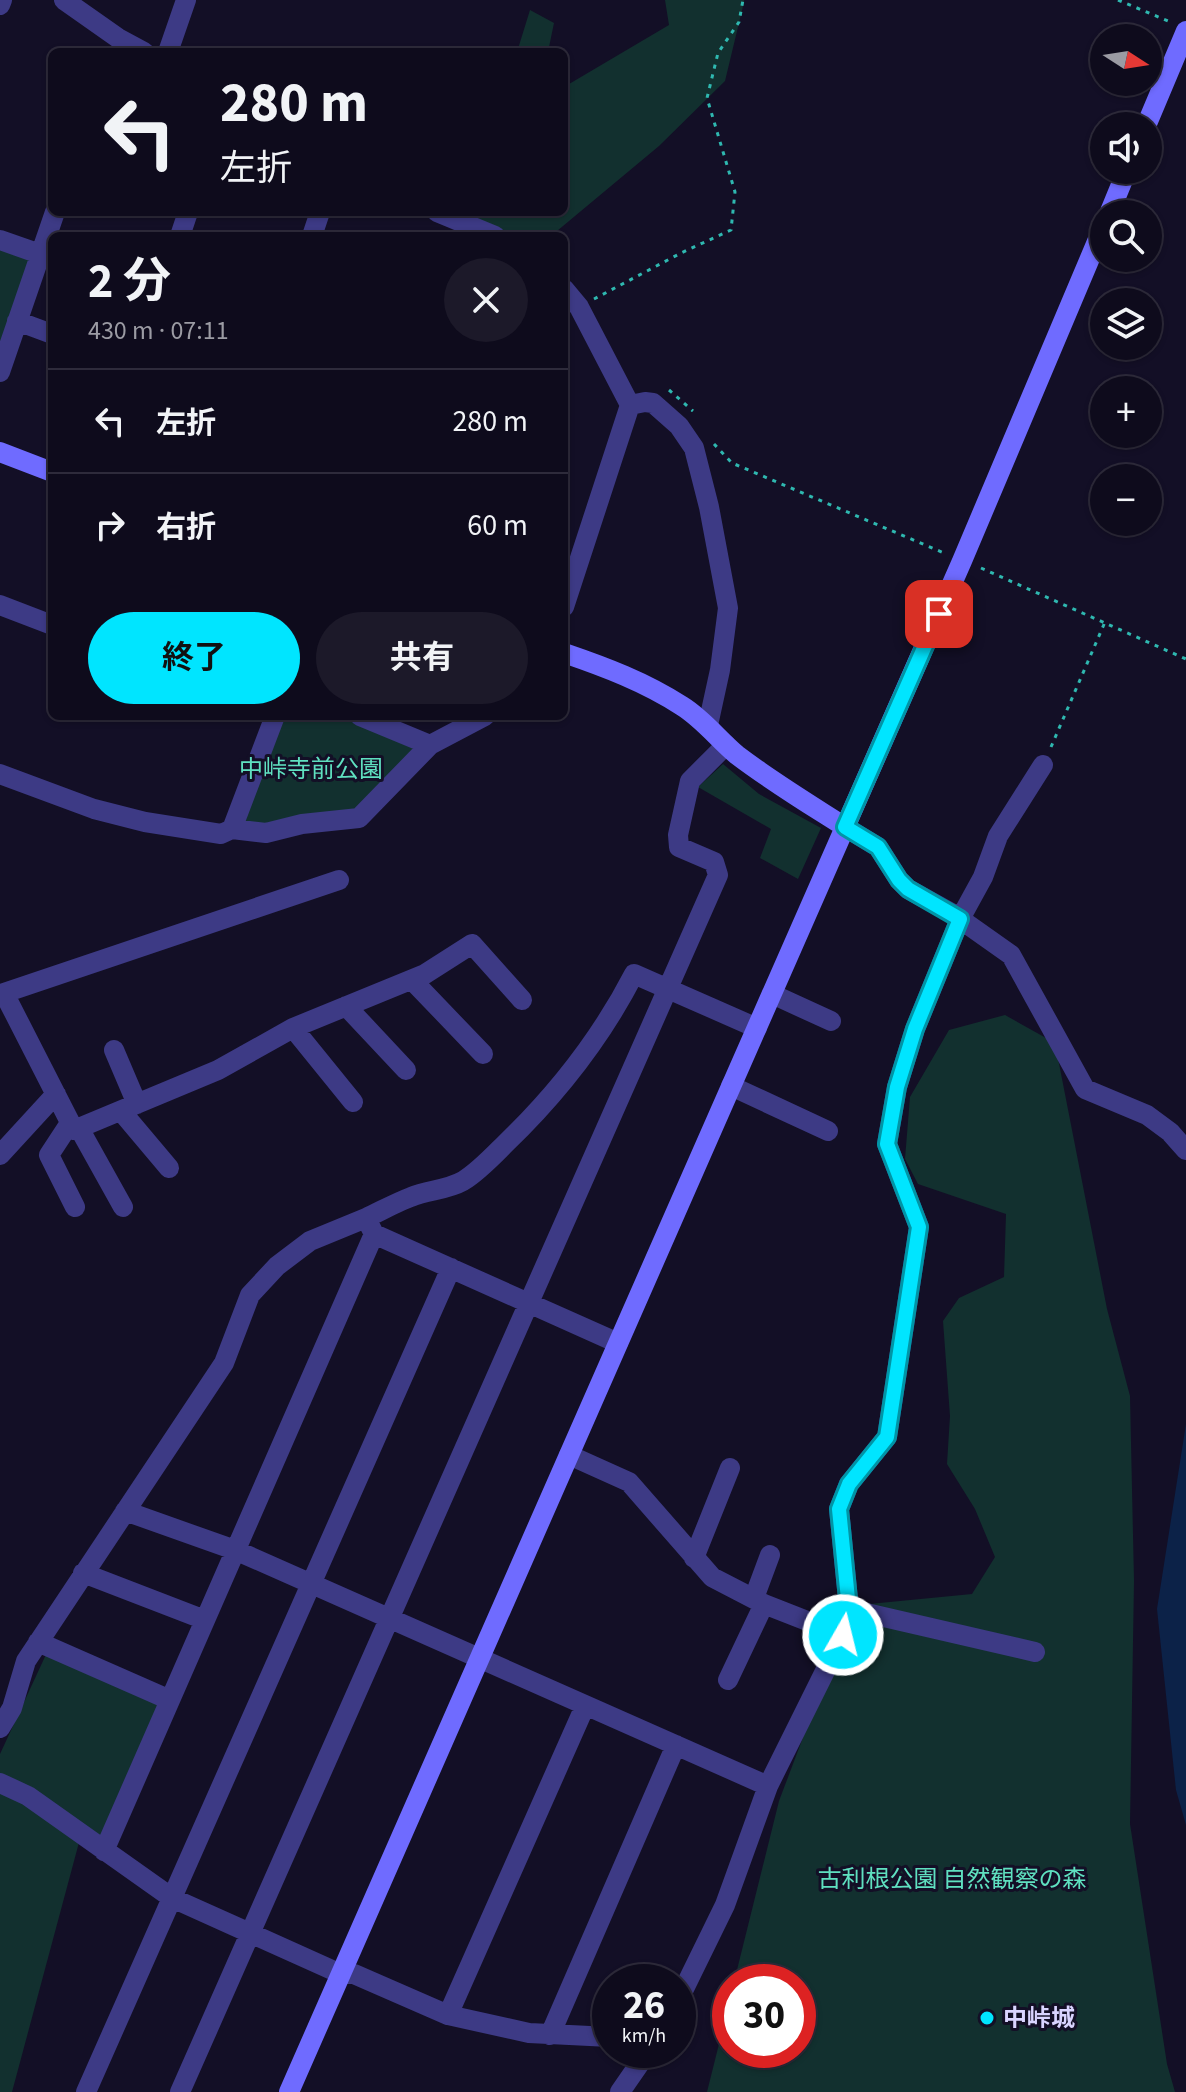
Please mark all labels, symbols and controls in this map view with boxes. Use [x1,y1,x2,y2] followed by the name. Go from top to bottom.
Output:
[1090,24,1162,96] north arrow
[1090,24,1162,536] map controls
[220,64,368,143] text: 280 m
[88,80,192,184] icon: left
[1090,112,1162,184] button: sound
[220,143,292,194] text: 左折
[1090,200,1162,272] button: search
[88,248,171,316] text: 2 分
[444,258,528,342] button: close
[1090,288,1162,360] button: layers
[88,312,229,349] text: 430 m · 07:11
[1090,376,1162,448] button: +
[88,399,132,443] icon: left
[452,400,528,443] text: 280 m
[156,402,216,445] text: 左折
[1090,464,1162,536] button: −
[88,503,132,547] icon: right
[467,504,528,547] text: 60 m
[156,506,216,549] text: 右折
[905,580,973,648] pin
[917,592,961,636] icon: arrive
[88,612,300,704] button: 終了
[316,612,528,704] button: 共有
[239,752,383,787] park label: 中峠寺前公園
[801,1593,885,1677] position arrow
[818,1862,1086,1897] park label: 古利根公園 自然観察の森
[712,1964,816,2068] speed limit sign: 30
[623,1977,665,2034] text: 26
[1003,2001,1075,2036] place label: 中峠城
[978,2009,996,2027] marker: 中峠城
[622,2022,666,2050] text: km/h

